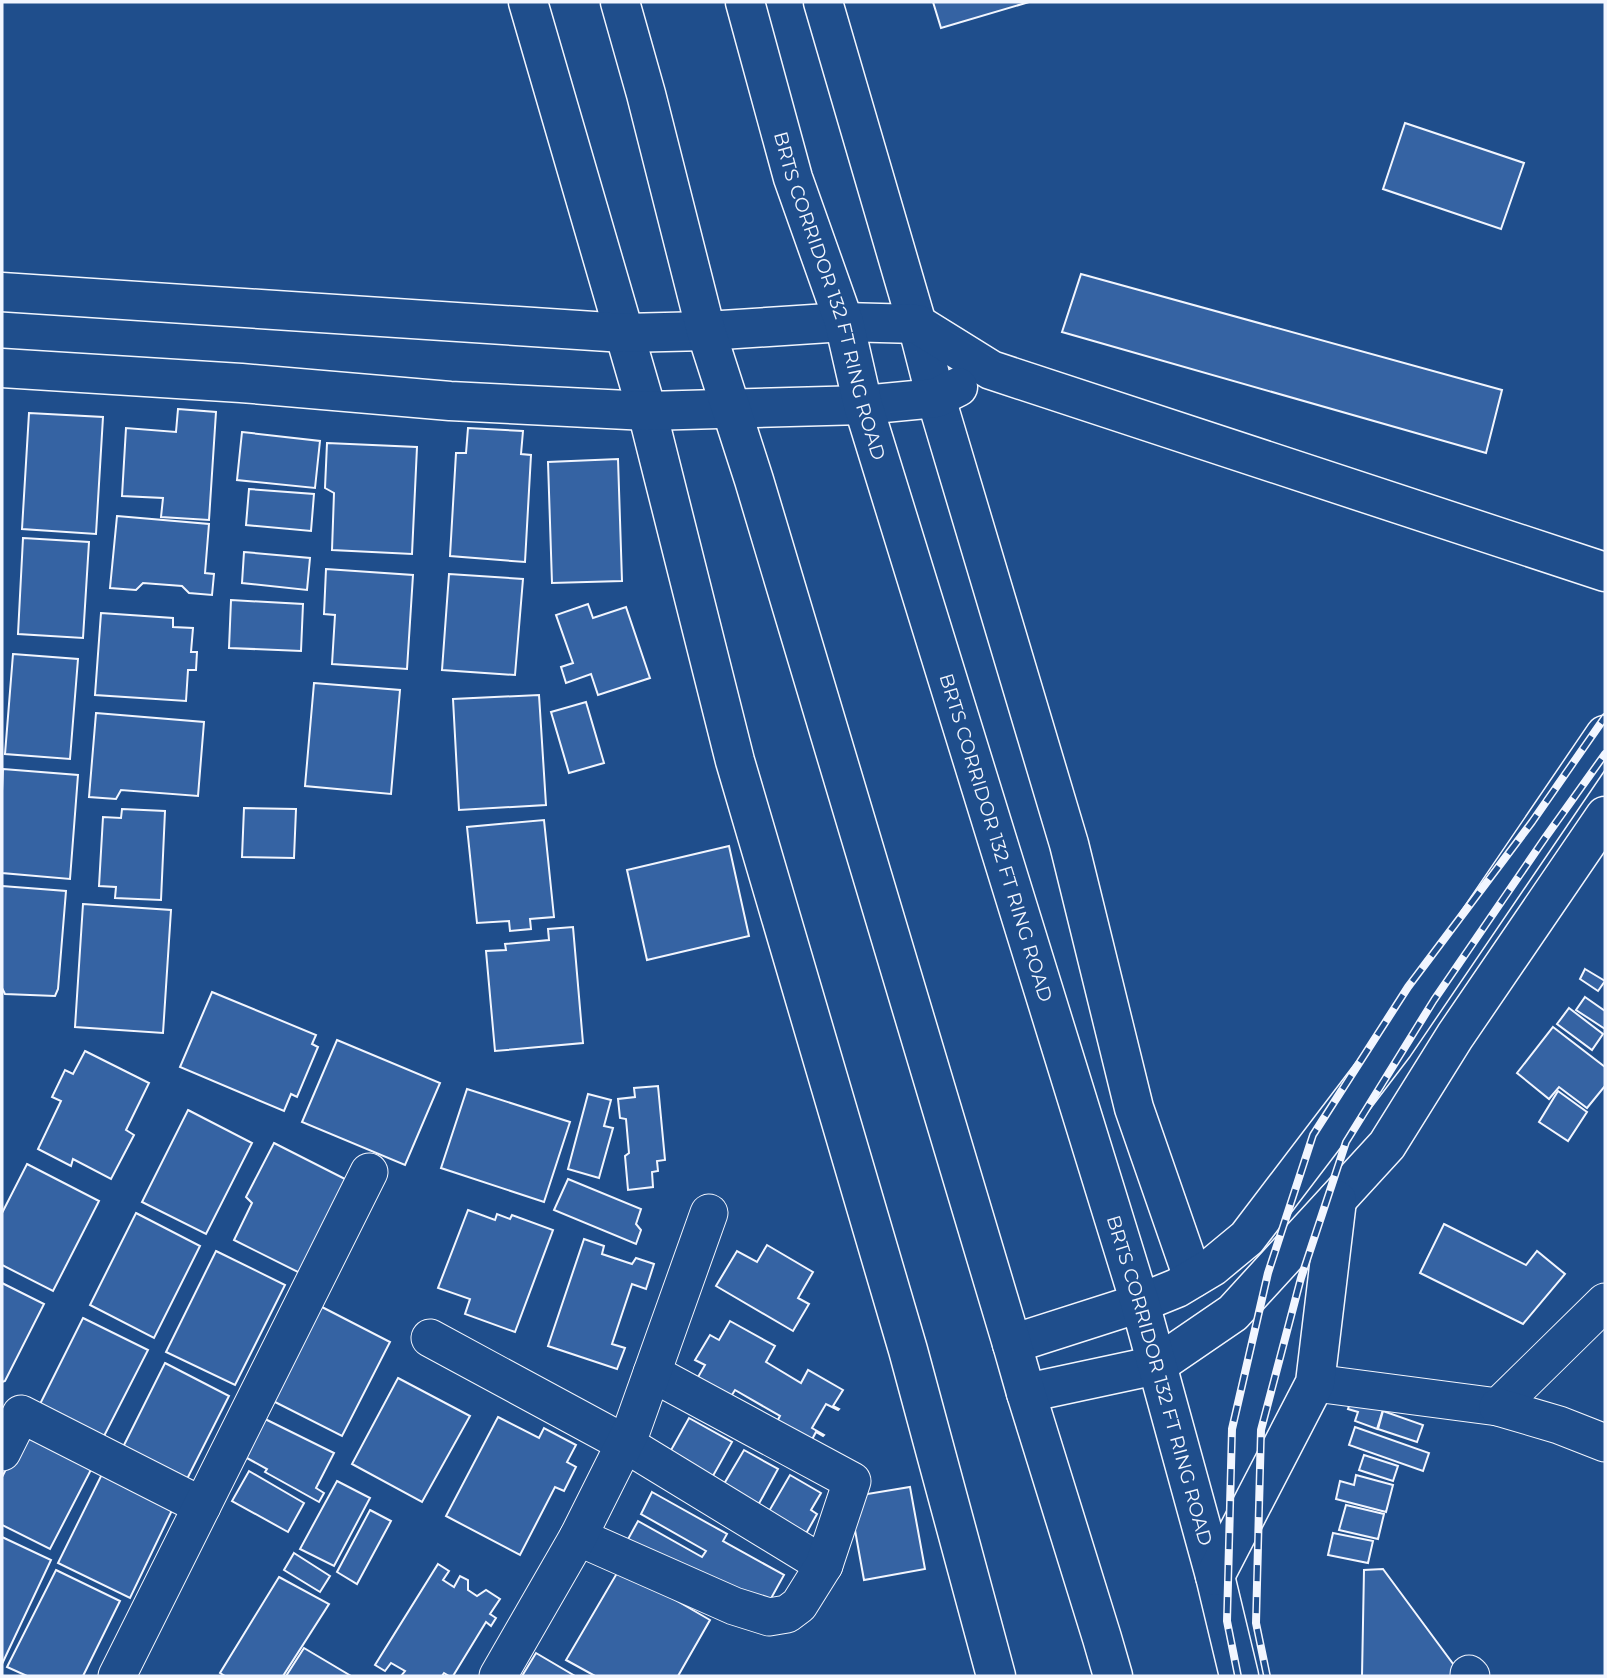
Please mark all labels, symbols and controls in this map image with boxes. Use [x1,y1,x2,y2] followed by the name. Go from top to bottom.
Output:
[769,129,890,463] street label: BRTS CORRIDOR 132 FT RING ROAD
[934,671,1057,1005] street label: BRTS CORRIDOR 132 FT RING ROAD
[1102,1213,1217,1548] street label: BRTS CORRIDOR 132 FT RING ROAD

